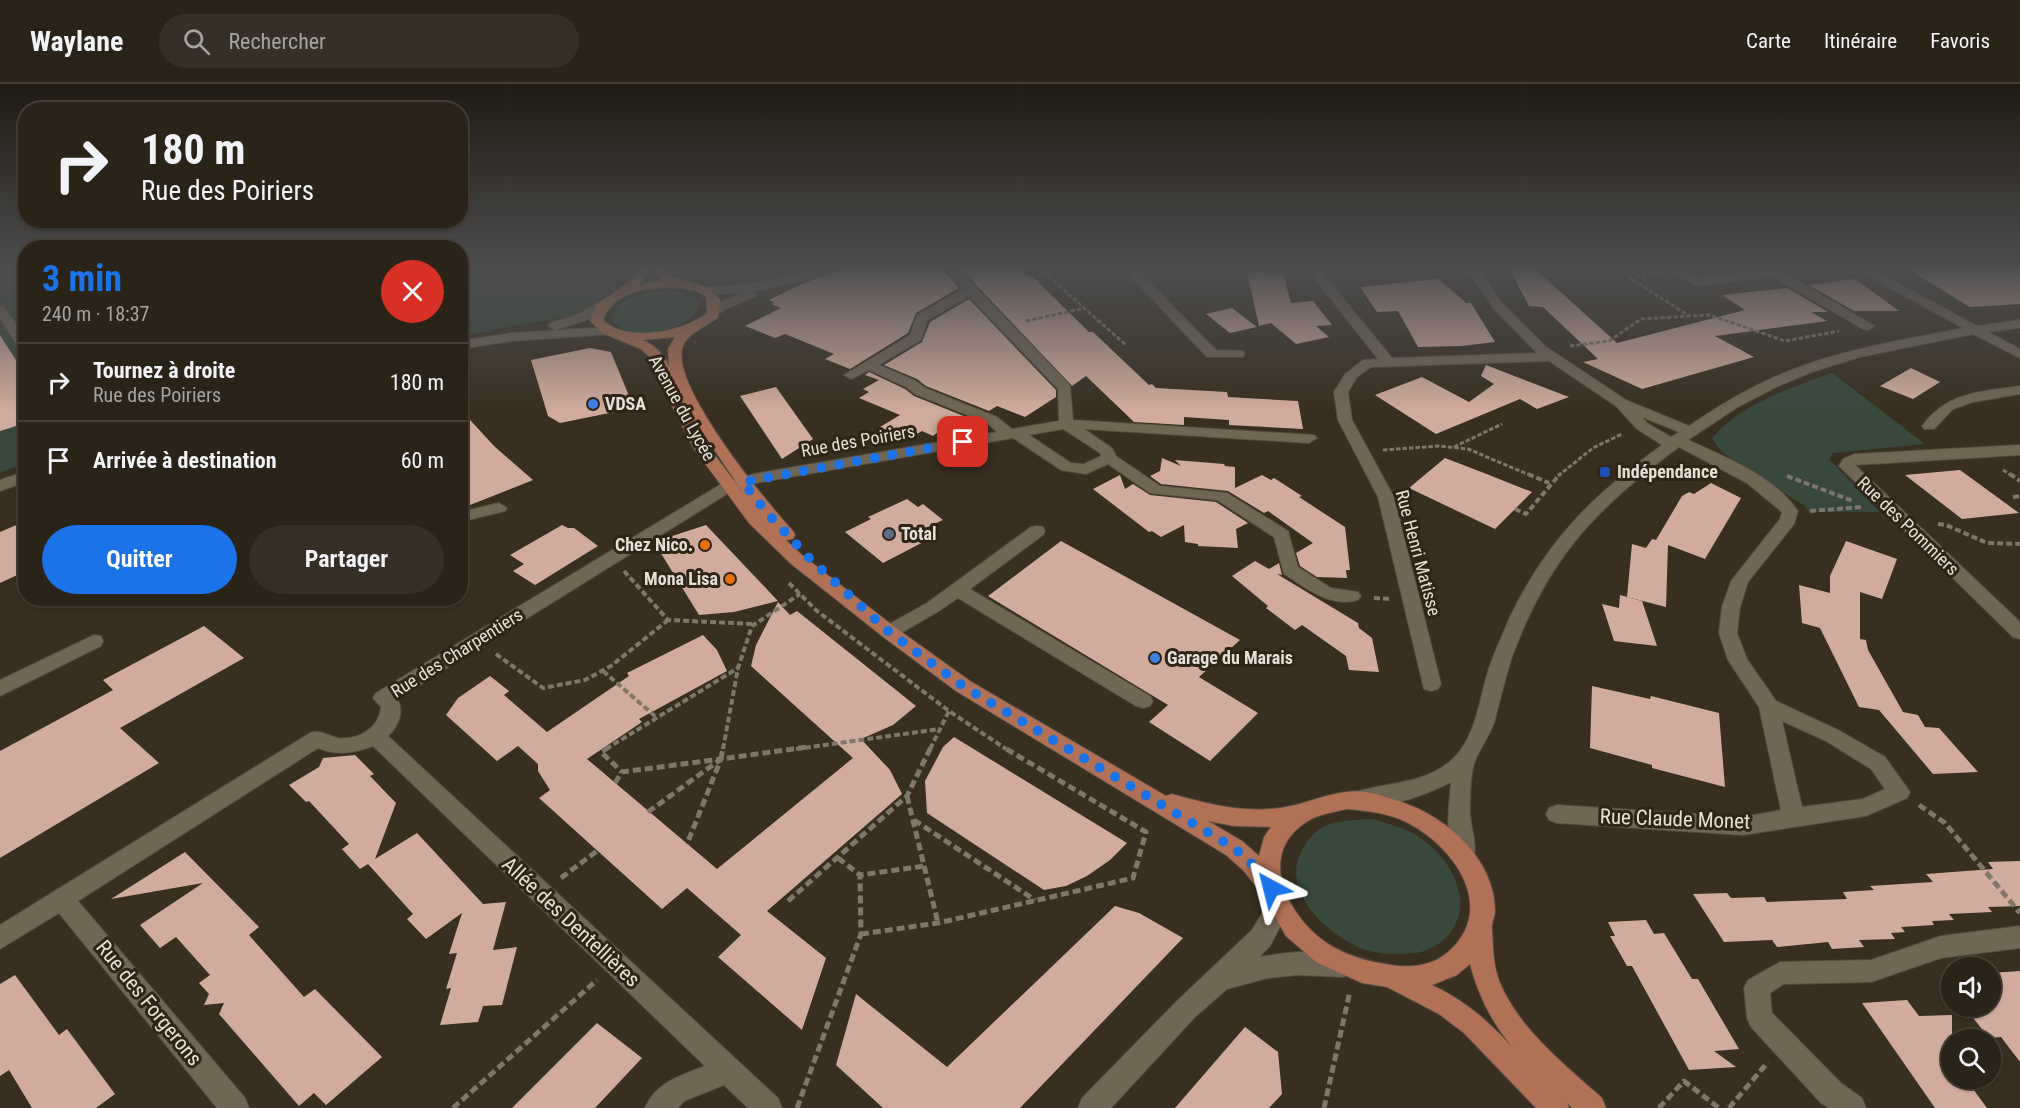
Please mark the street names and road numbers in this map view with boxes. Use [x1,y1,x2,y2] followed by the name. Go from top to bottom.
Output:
[645,351,720,464] street label: Avenue du Lycée
[799,420,917,461] street label: Rue des Poiriers
[1853,472,1963,579] street label: Rue des Pommiers
[1392,488,1445,618] street label: Rue Henri Matisse
[387,604,526,702] street label: Rue des Charpentiers
[1599,804,1751,834] street label: Rue Claude Monet
[497,852,645,992] street label: Allée des Dentellières
[91,936,207,1070] street label: Rue des Forgerons

